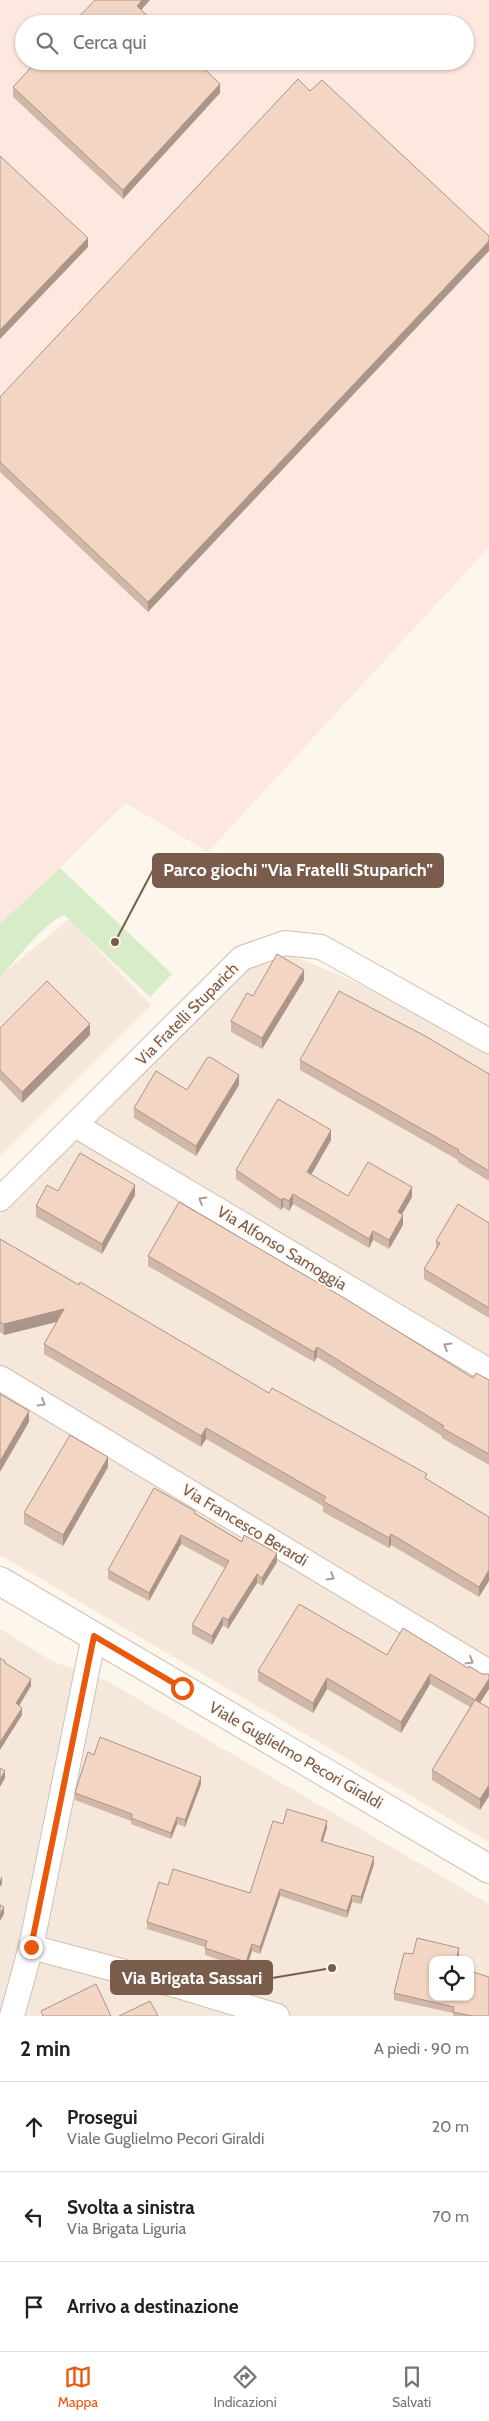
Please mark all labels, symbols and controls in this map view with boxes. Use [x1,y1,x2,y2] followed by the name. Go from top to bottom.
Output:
[15,15,474,70] search box
[33,29,61,57] icon: search
[73,31,147,54] text: Cerca qui
[153,854,443,887] callout: Parco giochi "Via Fratelli Stuparich"
[163,859,433,881] text: Parco giochi "Via Fratelli Stuparich"
[132,959,242,1069] street label: Via Fratelli Stuparich
[199,1197,208,1207] one-way arrow
[214,1202,350,1294] street label: Via Alfonso Samoggia
[444,1342,453,1352] one-way arrow
[36,1396,45,1406] one-way arrow
[179,1480,311,1570] street label: Via Francesco Berardi
[325,1570,334,1580] one-way arrow
[465,1654,474,1664] one-way arrow
[171,1677,194,1700] route start
[206,1697,386,1813] street label: Viale Guglielmo Pecori Giraldi
[20,1936,43,1959] route end
[429,1956,474,2001] map controls
[429,1956,474,2001] button: locate
[111,1961,272,1994] callout: Via Brigata Sassari
[122,1967,262,1989] text: Via Brigata Sassari
[20,2036,71,2061] text: 2 min
[374,2039,469,2058] text: A piedi · 90 m
[67,2106,138,2129] text: Prosegui
[20,2113,48,2141] icon: ahead
[432,2117,469,2136] text: 20 m
[67,2129,264,2148] text: Viale Guglielmo Pecori Giraldi
[67,2196,195,2219] text: Svolta a sinistra
[20,2203,48,2231] icon: left
[432,2207,469,2226] text: 70 m
[67,2219,186,2238] text: Via Brigata Liguria
[20,2293,48,2321] icon: arrive
[67,2295,238,2318] text: Arrivo a destinazione
[58,2363,98,2411] tab: Mappa
[214,2363,277,2411] tab: Indicazioni
[392,2363,431,2411] tab: Salvati

